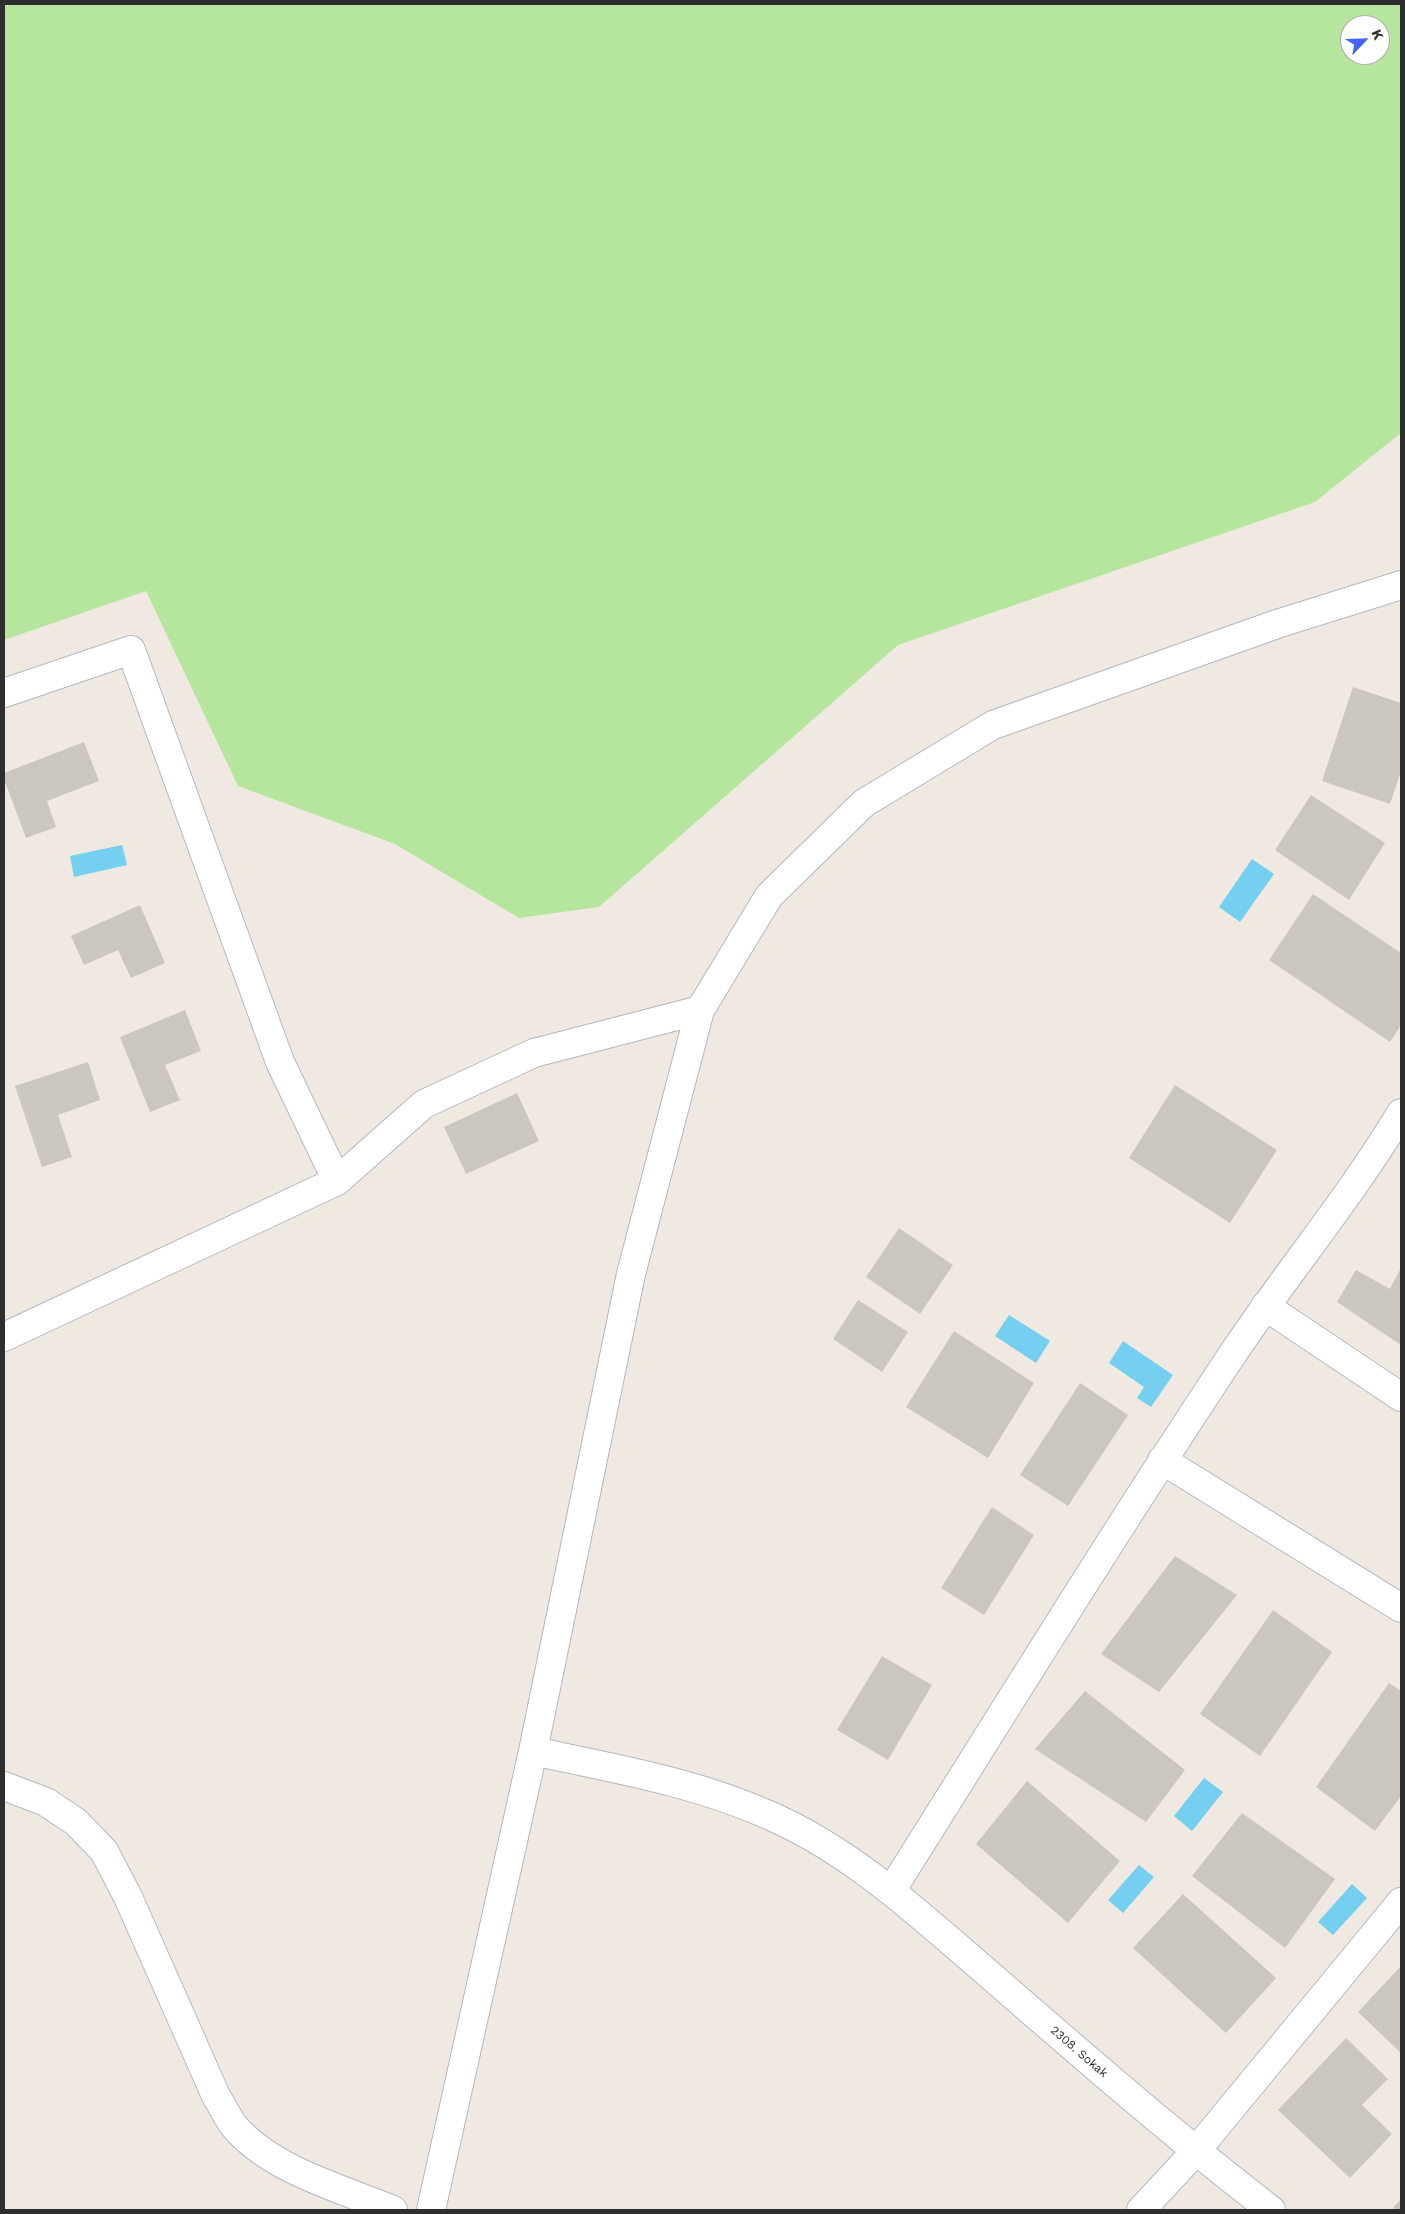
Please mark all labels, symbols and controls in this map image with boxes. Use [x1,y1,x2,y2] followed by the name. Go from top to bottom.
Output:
[1340,15,1390,65] north arrow
[1369,27,1387,42] text: K
[1047,2023,1111,2081] street label: 2308. Sokak

